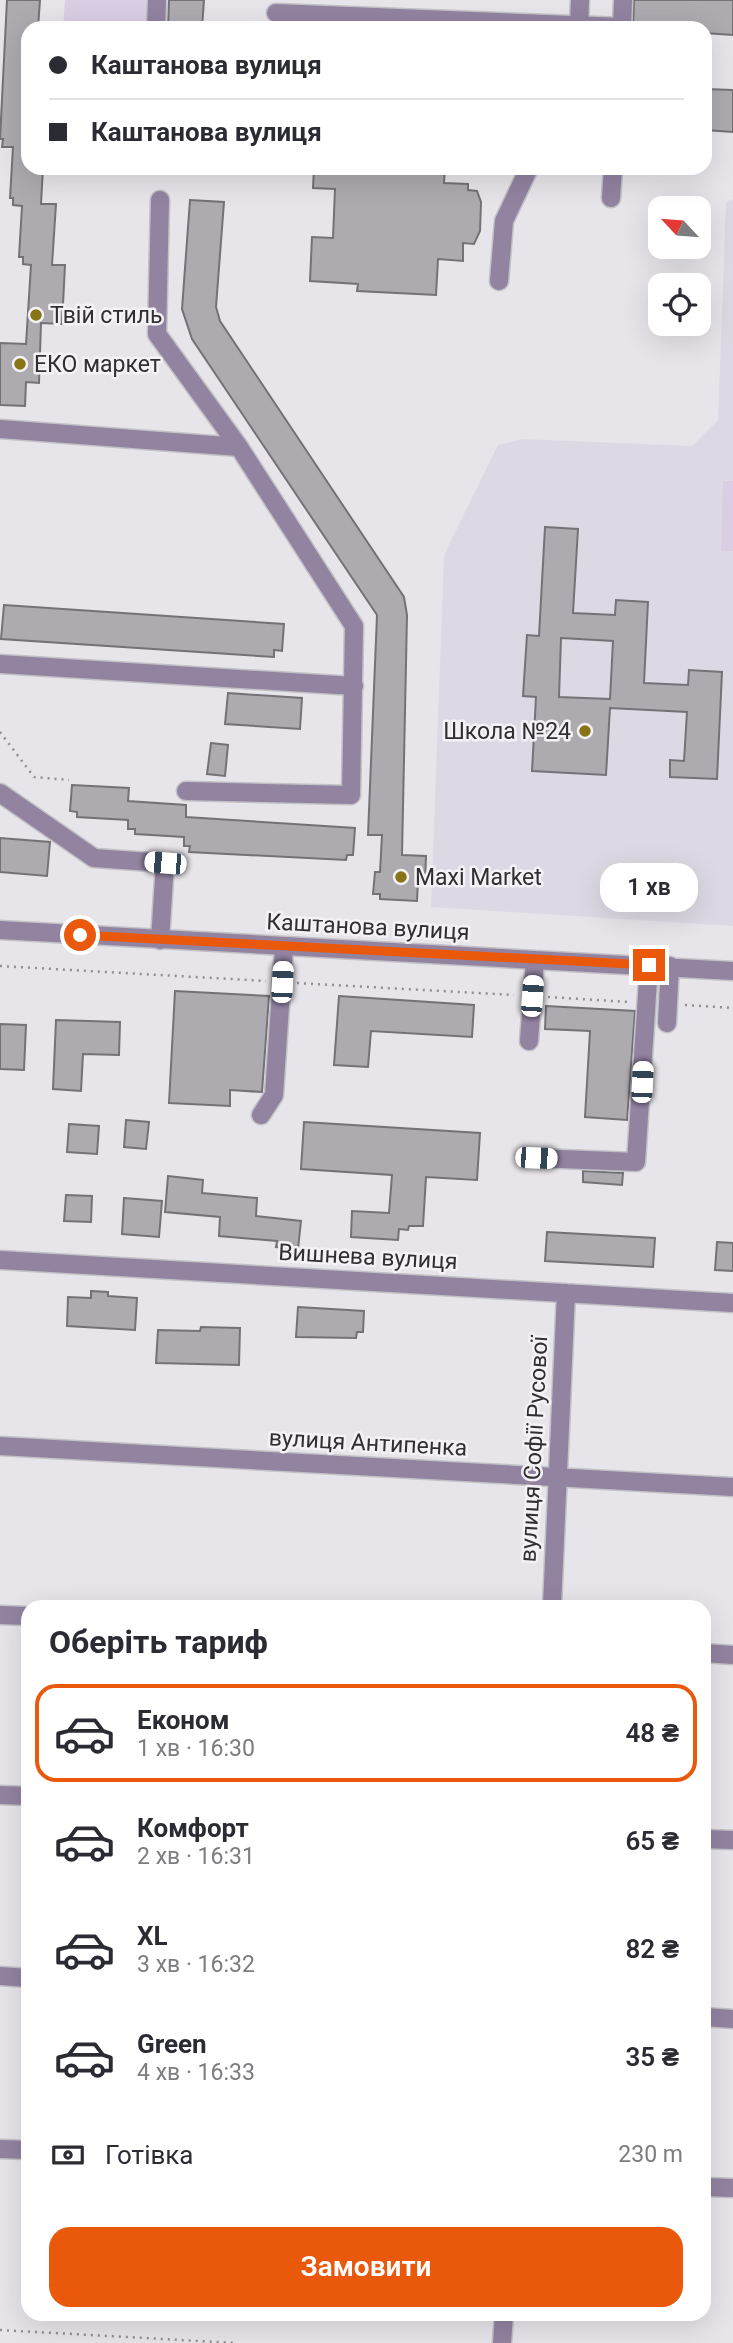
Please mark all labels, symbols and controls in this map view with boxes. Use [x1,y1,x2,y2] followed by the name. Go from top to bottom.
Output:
[91,50,322,80] text: Каштанова вулиця
[91,117,322,147] text: Каштанова вулиця
[648,196,710,259] north arrow
[648,196,711,336] map controls
[648,273,711,336] button: locate
[50,302,163,329] place label: Твій стиль
[28,307,44,323] marker: Твій стиль
[34,351,161,378] place label: ЕКО маркет
[12,356,28,372] marker: ЕКО маркет
[443,718,571,745] place label: Школа №24
[577,723,593,739] marker: Школа №24
[144,851,187,875] car
[415,864,542,891] place label: Maxi Market
[600,864,698,912] callout: 1 хв
[393,869,409,885] marker: Maxi Market
[627,874,671,901] text: 1 хв
[266,908,470,946] street label: Каштанова вулиця
[64,919,96,951] route start
[633,949,665,981] route end
[271,960,294,1004] car
[521,974,544,1018] car
[631,1060,654,1104] car
[515,1147,558,1169] car
[278,1239,458,1275] street label: Вишнева вулиця
[515,1334,553,1563] street label: вулиця Софії Русової
[268,1424,468,1462] street label: вулиця Антипенка
[49,1623,268,1661] text: Оберіть тариф
[53,1702,116,1765] icon: car
[137,1705,229,1735] text: Економ
[625,1718,679,1748] text: 48 ₴
[137,1735,255,1762] text: 1 хв · 16:30
[53,1810,116,1873] icon: car
[137,1813,249,1843] text: Комфорт
[625,1826,679,1856] text: 65 ₴
[137,1843,255,1870] text: 2 хв · 16:31
[53,1918,116,1981] icon: car
[137,1921,168,1951] text: XL
[625,1934,679,1964] text: 82 ₴
[137,1951,255,1978] text: 3 хв · 16:32
[53,2026,116,2089] icon: car
[137,2029,207,2059] text: Green
[625,2042,679,2072] text: 35 ₴
[137,2059,255,2086] text: 4 хв · 16:33
[49,2136,87,2174] icon: cash
[105,2140,194,2170] text: Готівка
[618,2141,683,2168] text: 230 m
[49,2227,683,2307] button: Замовити

